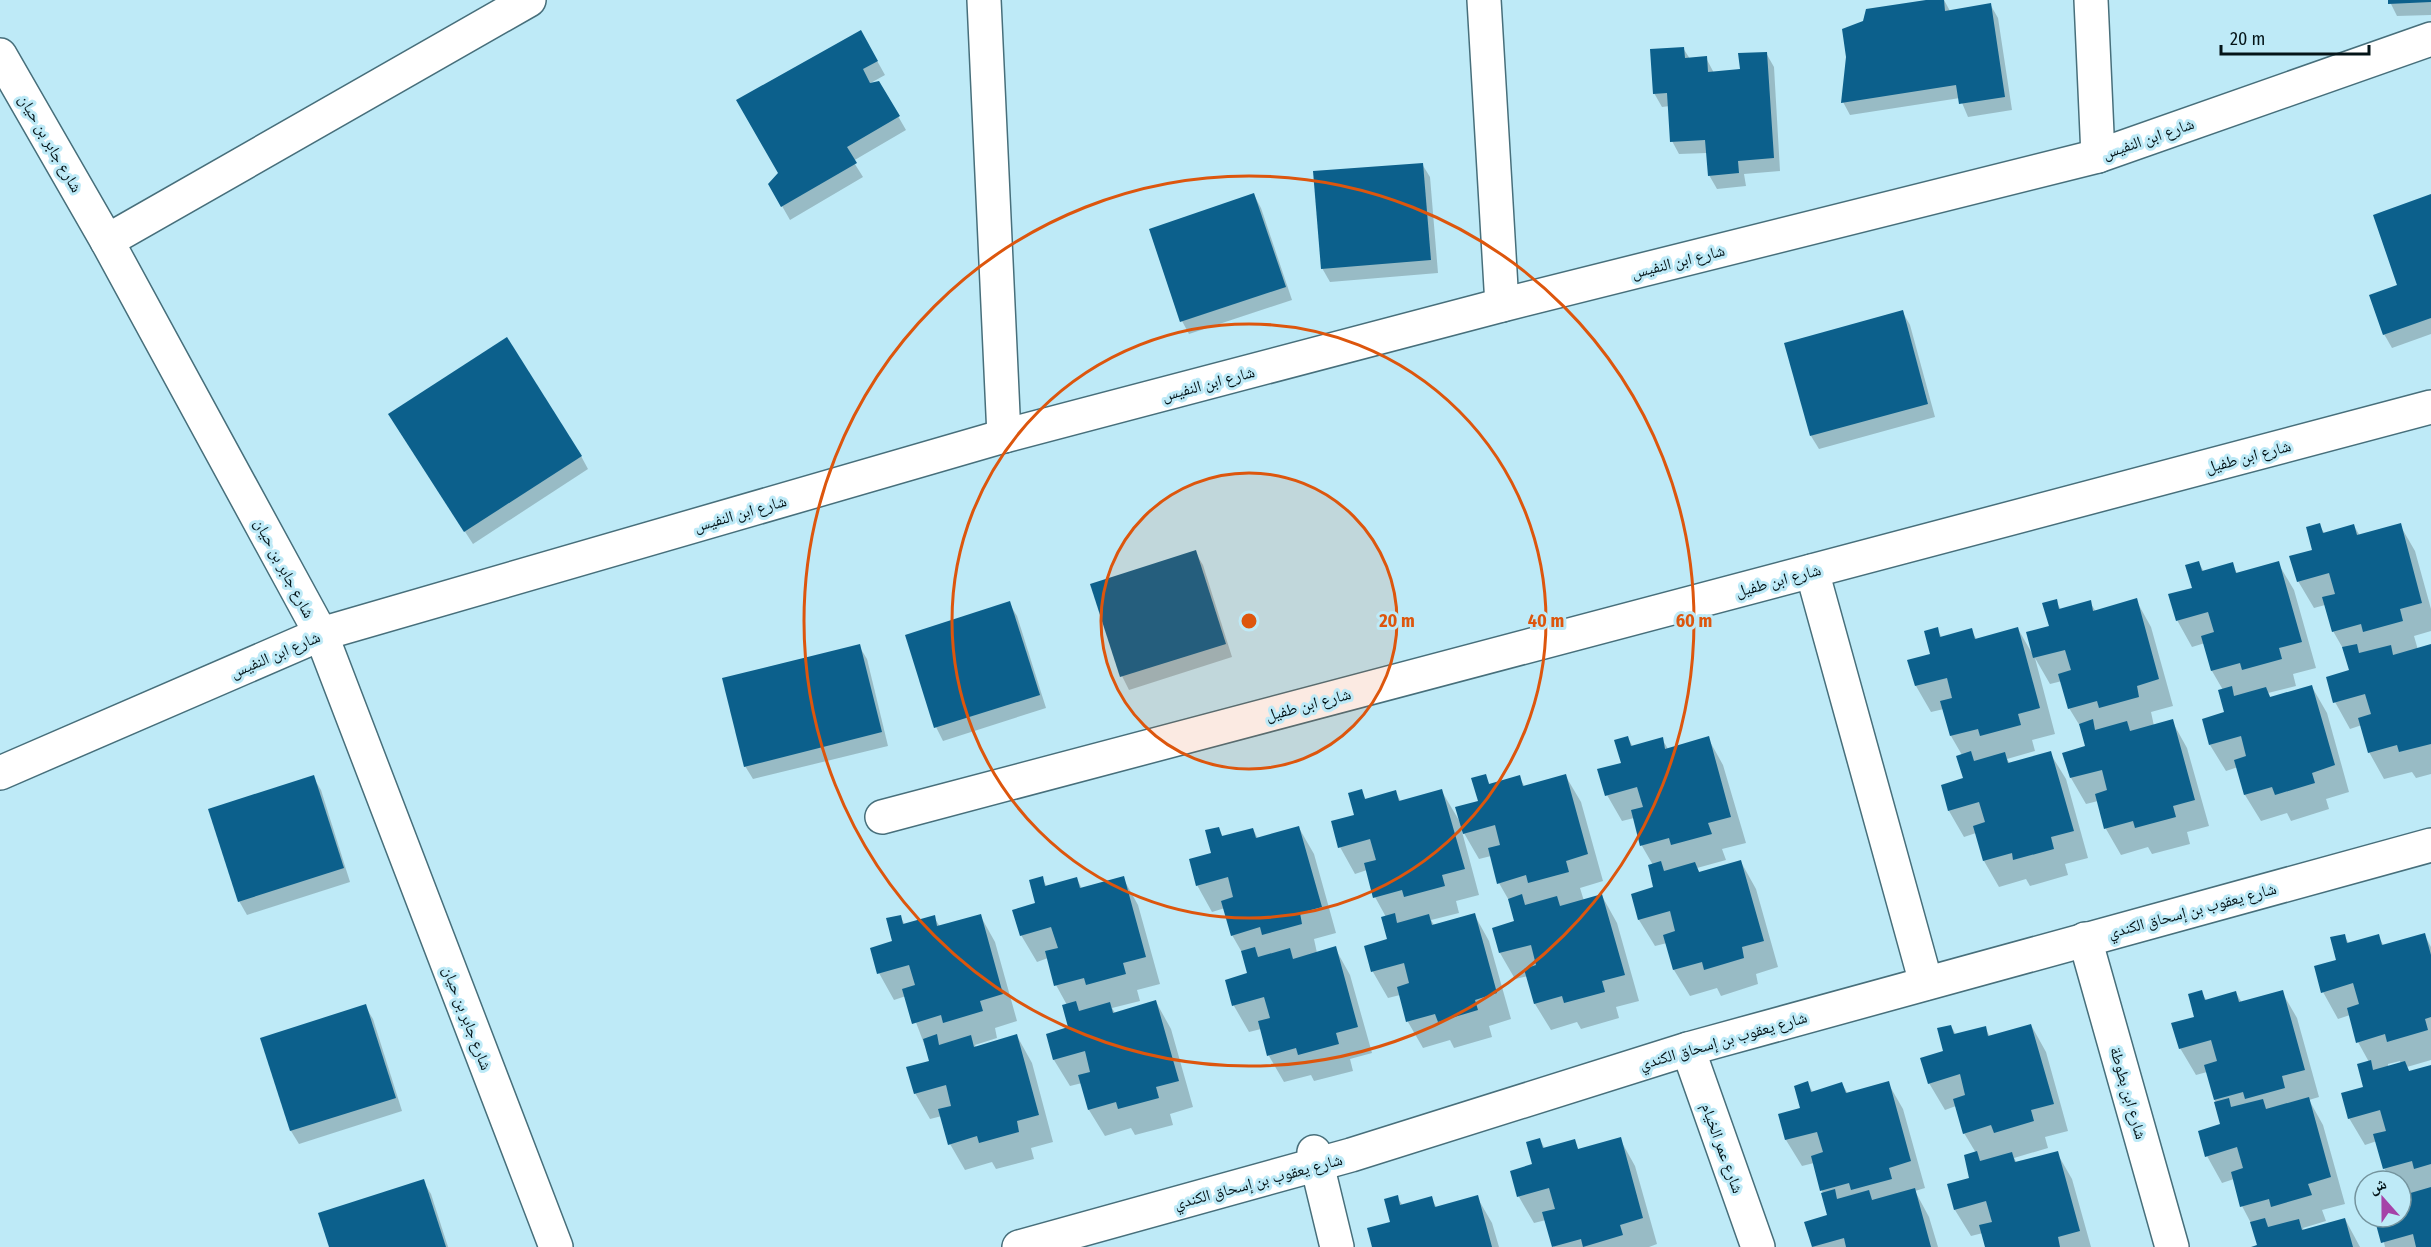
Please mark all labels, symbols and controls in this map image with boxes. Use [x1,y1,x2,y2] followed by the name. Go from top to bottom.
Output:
[2221,18,2370,56] scale bar
[2230,28,2265,50] text: 20 m
[14,91,86,196] street label: شارع جابر بن حيان
[2100,114,2197,164] street label: شارع ابن النفيس
[1629,241,1727,283] street label: شارع ابن النفيس
[1159,362,1257,406] street label: شارع ابن النفيس
[2203,436,2293,478] street label: شارع ابن طفيل
[692,491,789,537] street label: شارع ابن النفيس
[249,515,319,622] street label: شارع جابر بن حيان
[1733,560,1823,602] street label: شارع ابن طفيل
[1378,610,1415,632] text: 20 m
[1528,610,1564,632] text: 40 m
[1676,610,1712,632] text: 60 m
[1239,611,1259,631] centre of rings
[227,627,323,683] street label: شارع ابن النفيس
[1263,684,1353,726] street label: شارع ابن طفيل
[2106,879,2279,945] street label: شارع يعقوب بن إسحاق الكندي
[438,963,496,1073] street label: شارع جابر بن حيان
[1637,1007,1810,1076] street label: شارع يعقوب بن إسحاق الكندي
[2105,1045,2151,1142] street label: شارع ابن بطوطة
[1696,1100,1748,1196] street label: شارع عمر الخيام
[1172,1150,1345,1216] street label: شارع يعقوب بن إسحاق الكندي
[2353,1169,2413,1229] north arrow
[2366,1174,2389,1197] text: ش

